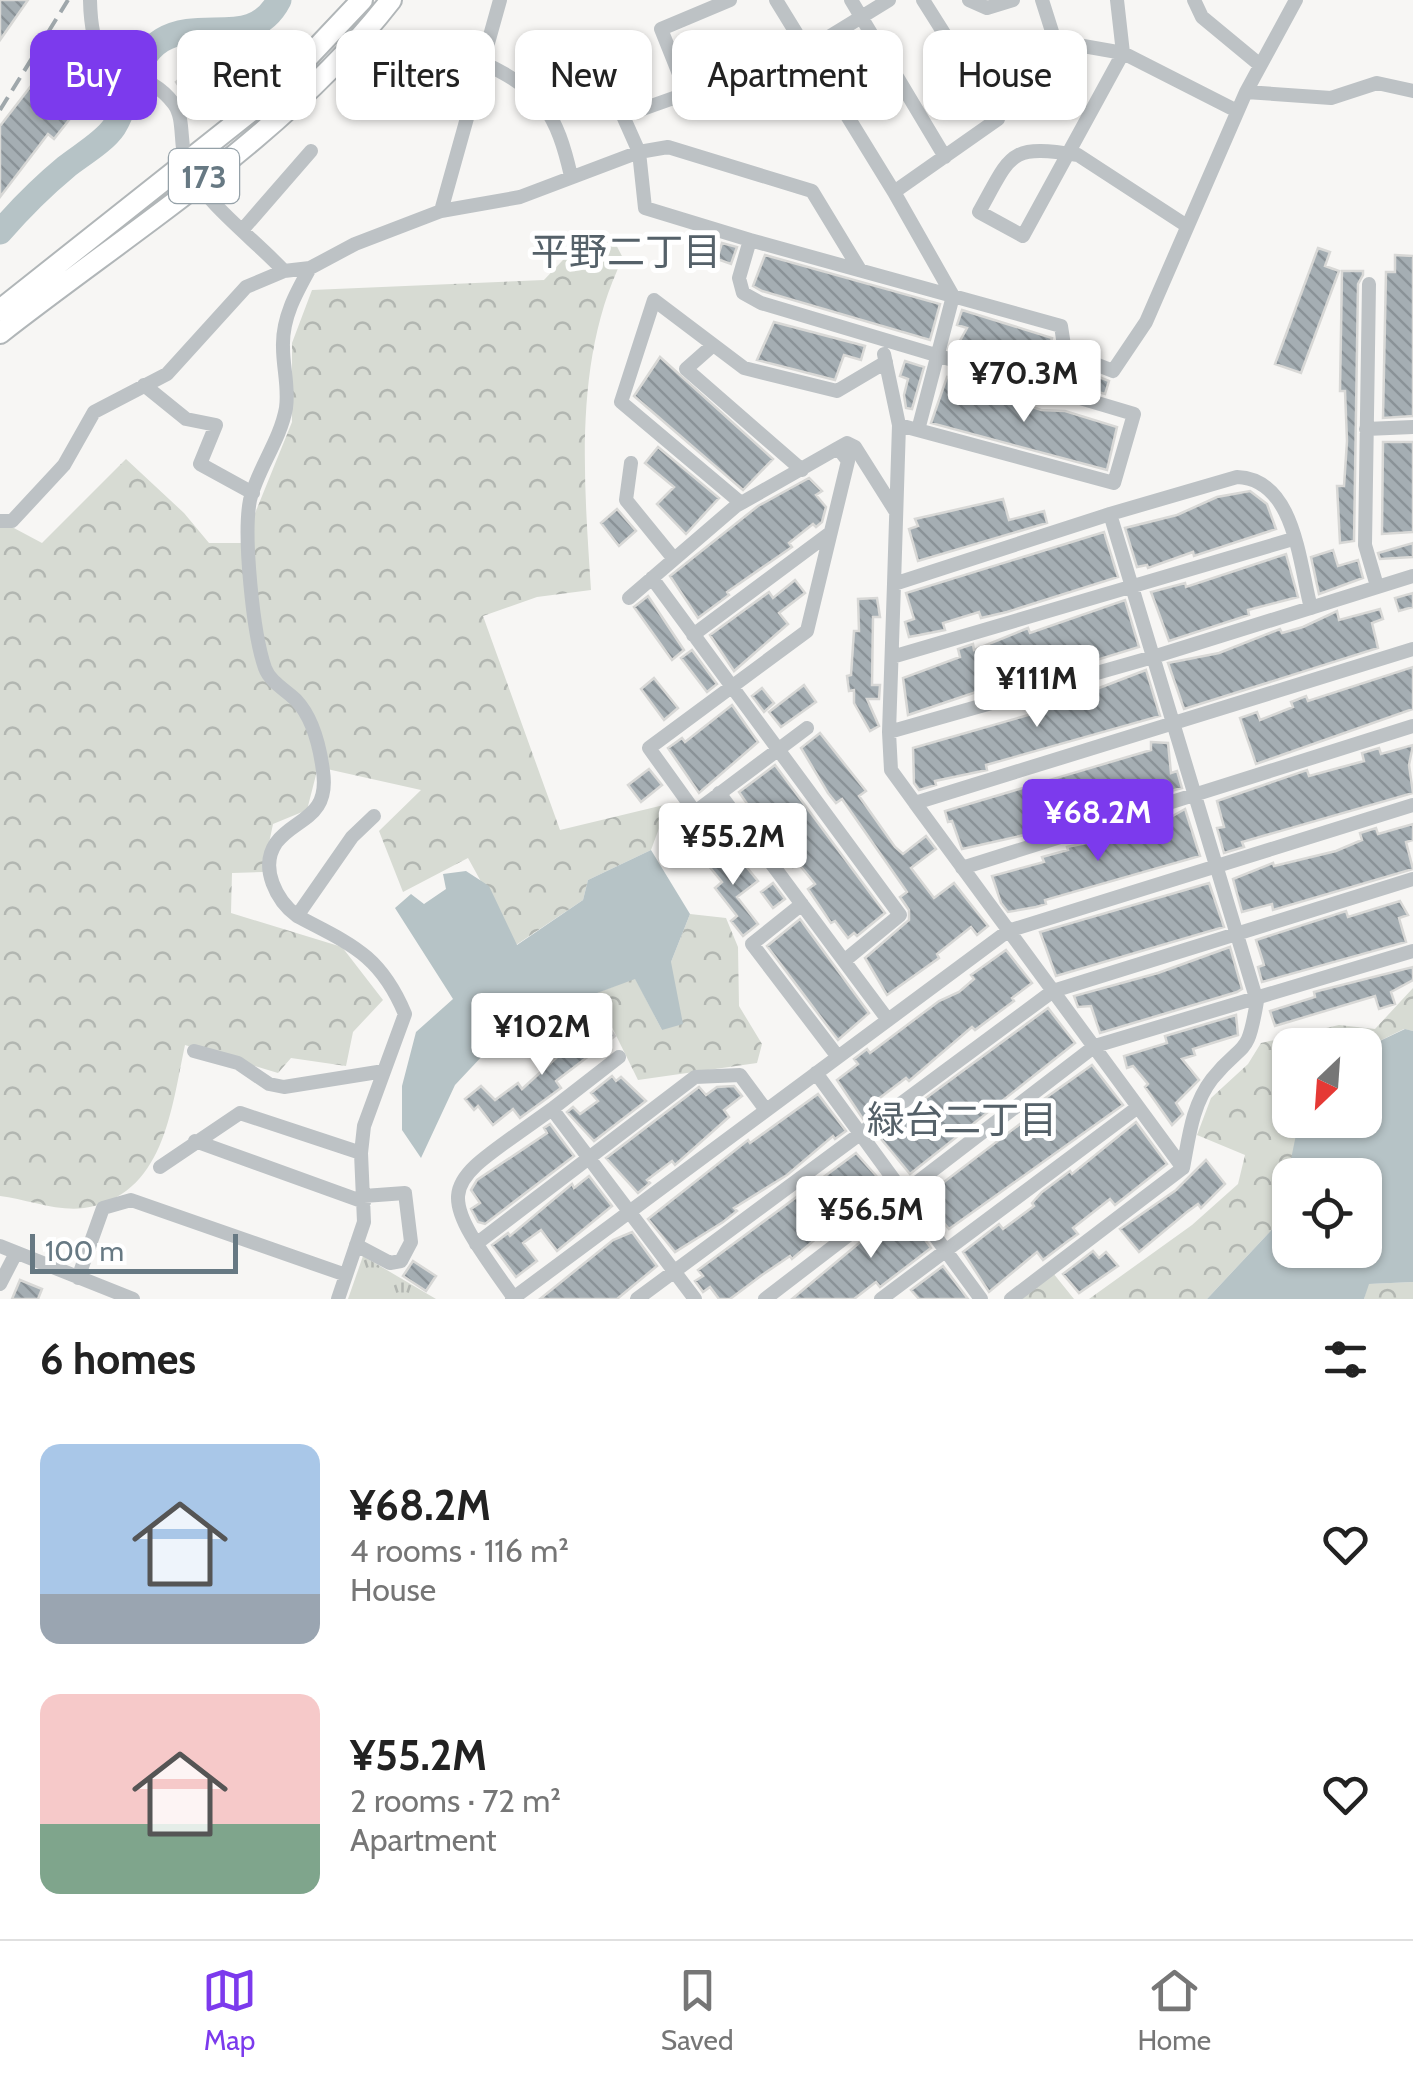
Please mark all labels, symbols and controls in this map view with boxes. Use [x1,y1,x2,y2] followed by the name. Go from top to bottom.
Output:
[30,30,157,120] chip: Buy
[177,30,316,120] chip: Rent
[336,30,495,120] chip: Filters
[515,30,652,120] chip: New
[672,30,903,120] chip: Apartment
[923,30,1087,120] chip: House
[169,149,239,203] road number: 173
[531,228,721,275] district label: 平野二丁目
[943,340,1105,425] pin: ¥70.3M
[970,353,1078,392] text: ¥70.3M
[967,645,1107,730] pin: ¥111M
[996,658,1078,697] text: ¥111M
[1017,779,1179,864] pin: ¥68.2M
[1044,792,1152,831] text: ¥68.2M
[652,803,814,888] pin: ¥55.2M
[681,816,785,855] text: ¥55.2M
[472,993,612,1078] pin: ¥102M
[493,1006,591,1045] text: ¥102M
[1272,1028,1382,1138] north arrow
[1272,1028,1382,1268] map controls
[867,1096,1057,1143] district label: 緑台二丁目
[1272,1158,1382,1268] button: locate
[790,1176,952,1261] pin: ¥56.5M
[818,1189,924,1228] text: ¥56.5M
[30,1229,238,1274] scale bar
[45,1234,124,1268] text: 100 m
[1318,1332,1373,1387] icon: filters
[40,1333,196,1385] text: 6 homes
[350,1479,491,1531] text: ¥68.2M
[120,1484,240,1604] icon: home
[1318,1517,1373,1572] icon: heart
[350,1531,569,1570] text: 4 rooms · 116 m²
[350,1570,436,1609] text: House
[350,1729,487,1781] text: ¥55.2M
[120,1734,240,1854] icon: home
[1318,1767,1373,1822] icon: heart
[350,1781,561,1820] text: 2 rooms · 72 m²
[350,1820,497,1859] text: Apartment
[202,1963,257,2057] tab: Map
[661,1963,734,2057] tab: Saved
[1137,1963,1211,2057] tab: Home

